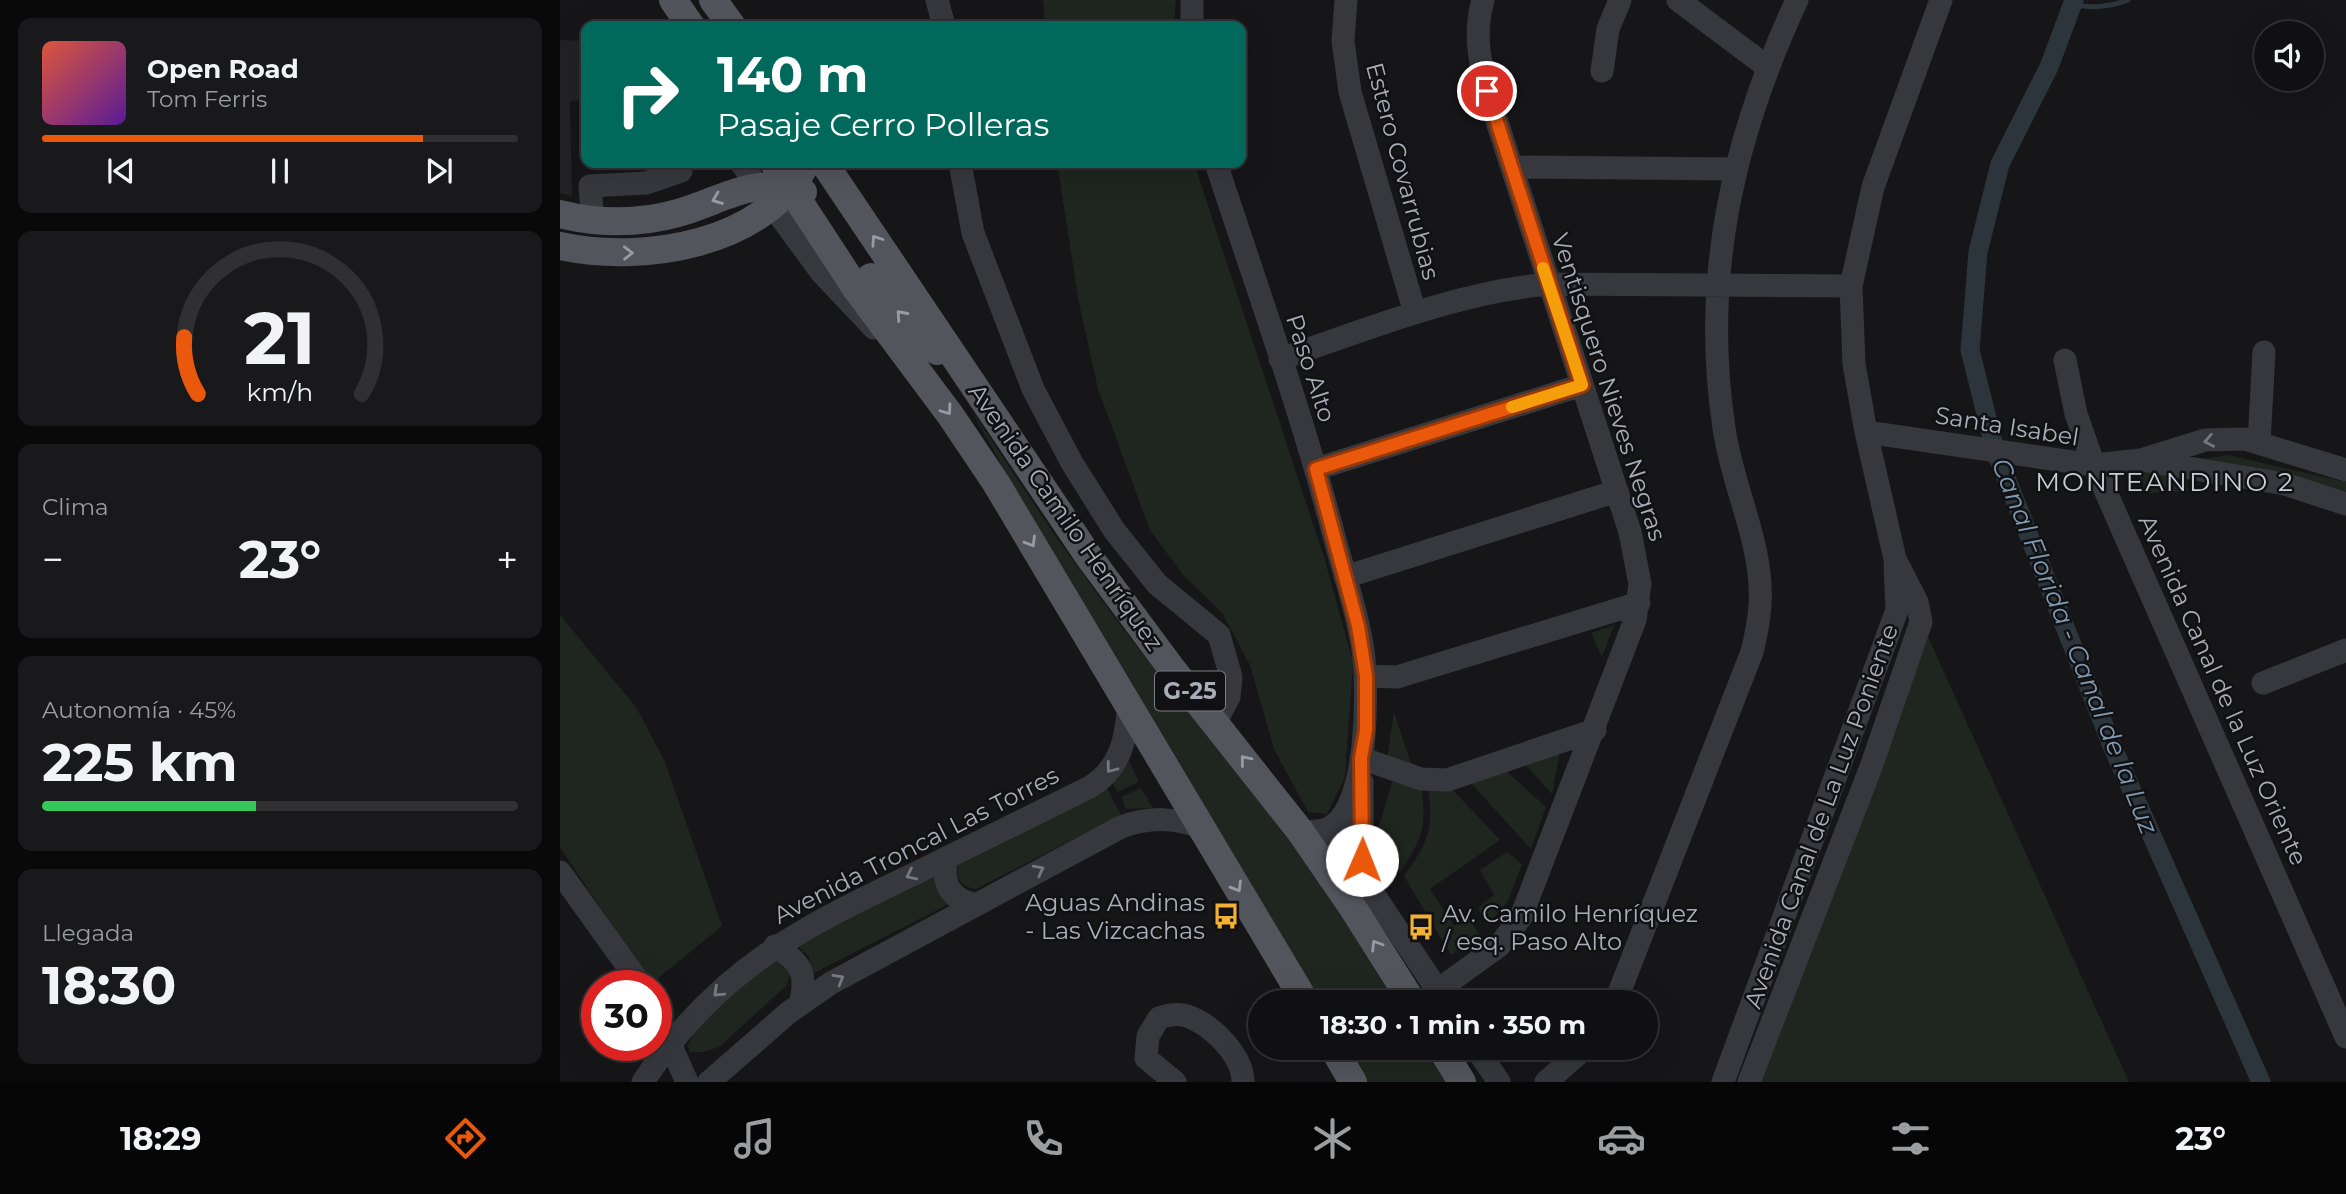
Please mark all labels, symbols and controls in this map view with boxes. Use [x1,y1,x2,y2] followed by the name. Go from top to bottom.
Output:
[2254,21,2324,91] map controls
[2254,21,2324,91] button: sound
[717,45,869,104] text: 140 m
[602,49,693,140] icon: right
[147,53,299,85] text: Open Road
[1360,59,1446,283] street label: Estero Covarrubias
[1457,61,1517,121] pin
[1468,72,1506,110] icon: arrive
[147,85,267,113] text: Tom Ferris
[717,105,1049,144] text: Pasaje Cerro Polleras
[102,152,140,190] icon: previous
[261,152,299,190] icon: pause
[420,152,458,190] icon: next
[711,191,723,205] one-way arrow
[1545,229,1673,545] street label: Ventisquero Nieves Negras
[871,234,884,247] one-way arrow
[623,245,634,261] one-way arrow
[244,295,316,383] text: 21
[896,310,909,323] one-way arrow
[1280,310,1342,426] street label: Paso Alto
[247,377,313,407] text: km/h
[963,378,1169,656] street label: Avenida Camilo Henríquez
[1933,400,2081,452] street label: Santa Isabel
[938,402,951,415] one-way arrow
[2203,432,2215,447] one-way arrow
[1985,453,2166,839] water label: Canal Florida - Canal de la Luz
[2035,466,2295,498] district label: MONTEANDINO 2
[42,493,109,521] text: Clima
[2132,510,2314,870] street label: Avenida Canal de la Luz Oriente
[239,528,321,591] text: 23°
[1023,534,1036,547] one-way arrow
[42,536,64,583] text: −
[496,536,518,583] text: +
[1738,620,1904,1012] street label: Avenida Canal de La Luz Poniente
[1155,671,1225,710] road number: G-25
[42,696,236,724] text: Autonomía · 45%
[42,731,237,794] text: 225 km
[1240,755,1253,767] one-way arrow
[768,760,1064,930] street label: Avenida Troncal Las Torres
[1106,761,1119,773] one-way arrow
[1325,823,1399,897] position arrow
[1032,864,1044,878] one-way arrow
[906,867,919,881] one-way arrow
[1229,879,1242,892] one-way arrow
[1025,888,1205,945] place label: Aguas Andinas - Las Vizcachas
[1441,899,1698,956] place label: Av. Camilo Henríquez / esq. Paso Alto
[1211,901,1241,931] bus stop icon: Aguas Andinas - Las Vizcachas
[1406,912,1436,942] bus stop icon: Av. Camilo Henríquez / esq. Paso Alto
[42,919,134,947] text: Llegada
[1372,940,1385,953] one-way arrow
[42,954,176,1017] text: 18:30
[581,970,672,1061] speed limit sign: 30
[832,974,845,987] one-way arrow
[713,984,726,997] one-way arrow
[1320,1009,1586,1041] text: 18:30 · 1 min · 350 m
[441,1114,490,1163] icon: directions
[730,1114,779,1163] icon: music
[1019,1114,1068,1163] icon: phone
[1308,1114,1357,1163] icon: climate
[1597,1114,1646,1163] icon: car
[1886,1114,1935,1163] icon: filters
[120,1119,201,1158] text: 18:29
[2175,1119,2226,1158] text: 23°

